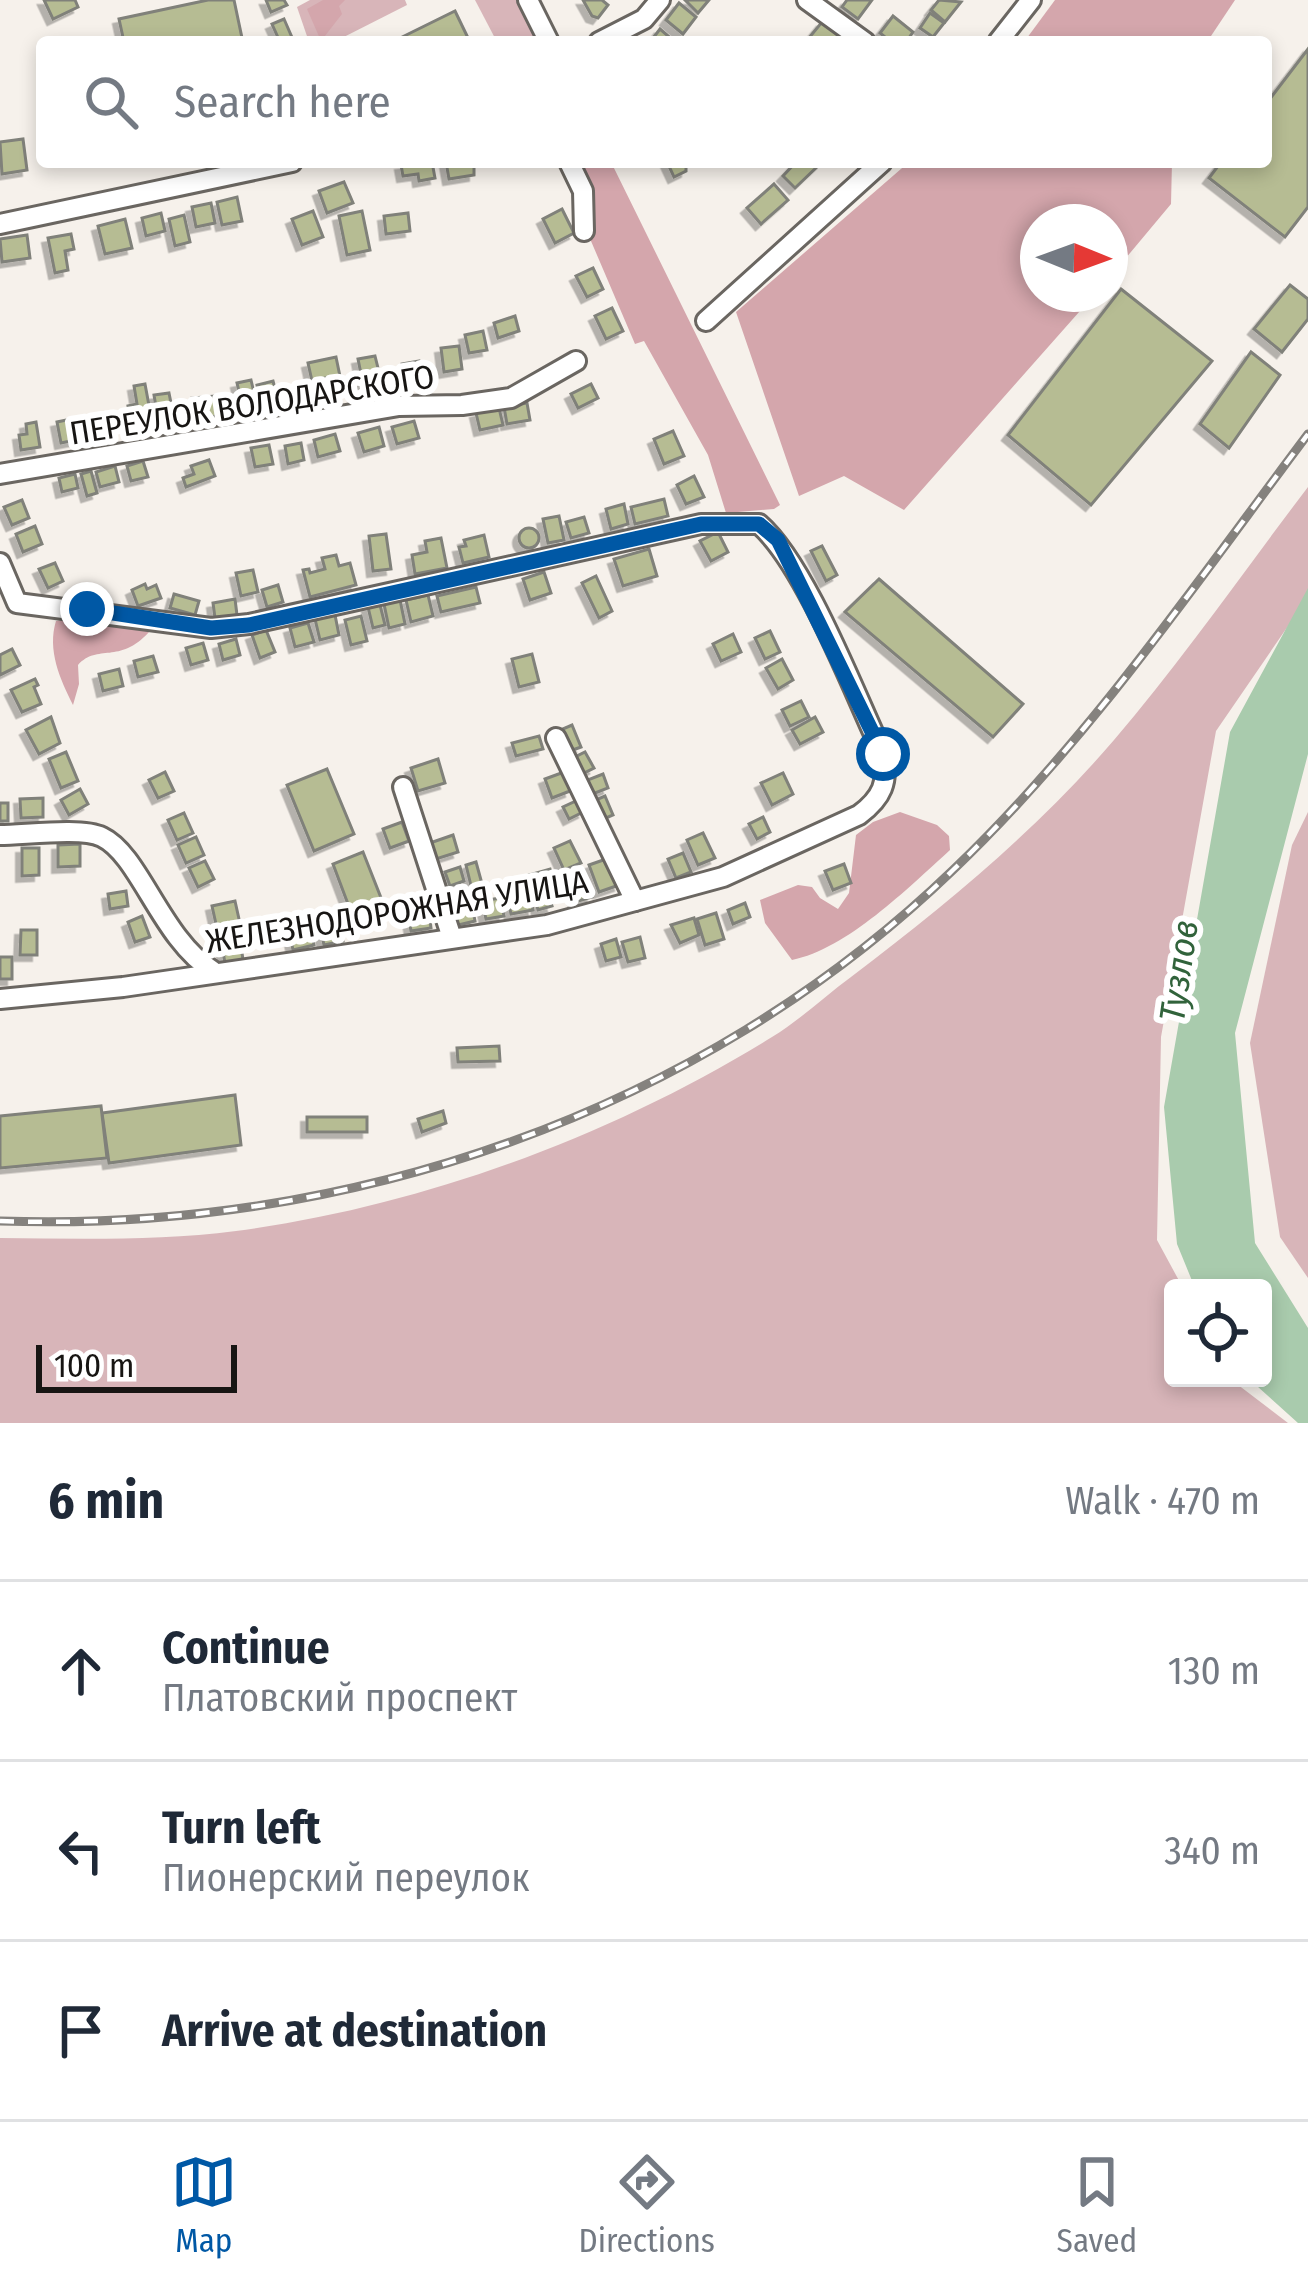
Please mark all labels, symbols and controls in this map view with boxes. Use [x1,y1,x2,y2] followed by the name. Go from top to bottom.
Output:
[36,36,1272,168] search box
[78,69,144,135] icon: search
[174,75,391,129] text: Search here
[1020,204,1128,312] north arrow
[67,356,437,454] street label: ПЕРЕУЛОК ВОЛОДАРСКОГО
[60,582,114,636] route end
[856,727,910,781] route start
[203,862,592,962] street label: ЖЕЛЕЗНОДОРОЖНАЯ УЛИЦА
[1150,918,1208,1024] water label: Тузлов
[1164,1279,1272,1387] map controls
[1164,1279,1272,1387] button: locate
[36,1339,237,1392] scale bar
[54,1346,134,1386] text: 100 m
[48,1470,164,1532] text: 6 min
[1065,1478,1260,1524] text: Walk · 470 m
[162,1621,330,1675] text: Continue
[48,1638,114,1704] icon: ahead
[1168,1648,1260,1694] text: 130 m
[162,1675,517,1721] text: Платовский проспект
[162,1801,321,1855] text: Turn left
[48,1818,114,1884] icon: left
[1164,1828,1260,1874] text: 340 m
[162,1855,529,1901] text: Пионерский переулок
[48,1998,114,2064] icon: arrive
[162,2004,547,2058] text: Arrive at destination
[171,2149,237,2261] tab: Map
[578,2149,715,2261] tab: Directions
[1057,2149,1137,2261] tab: Saved

